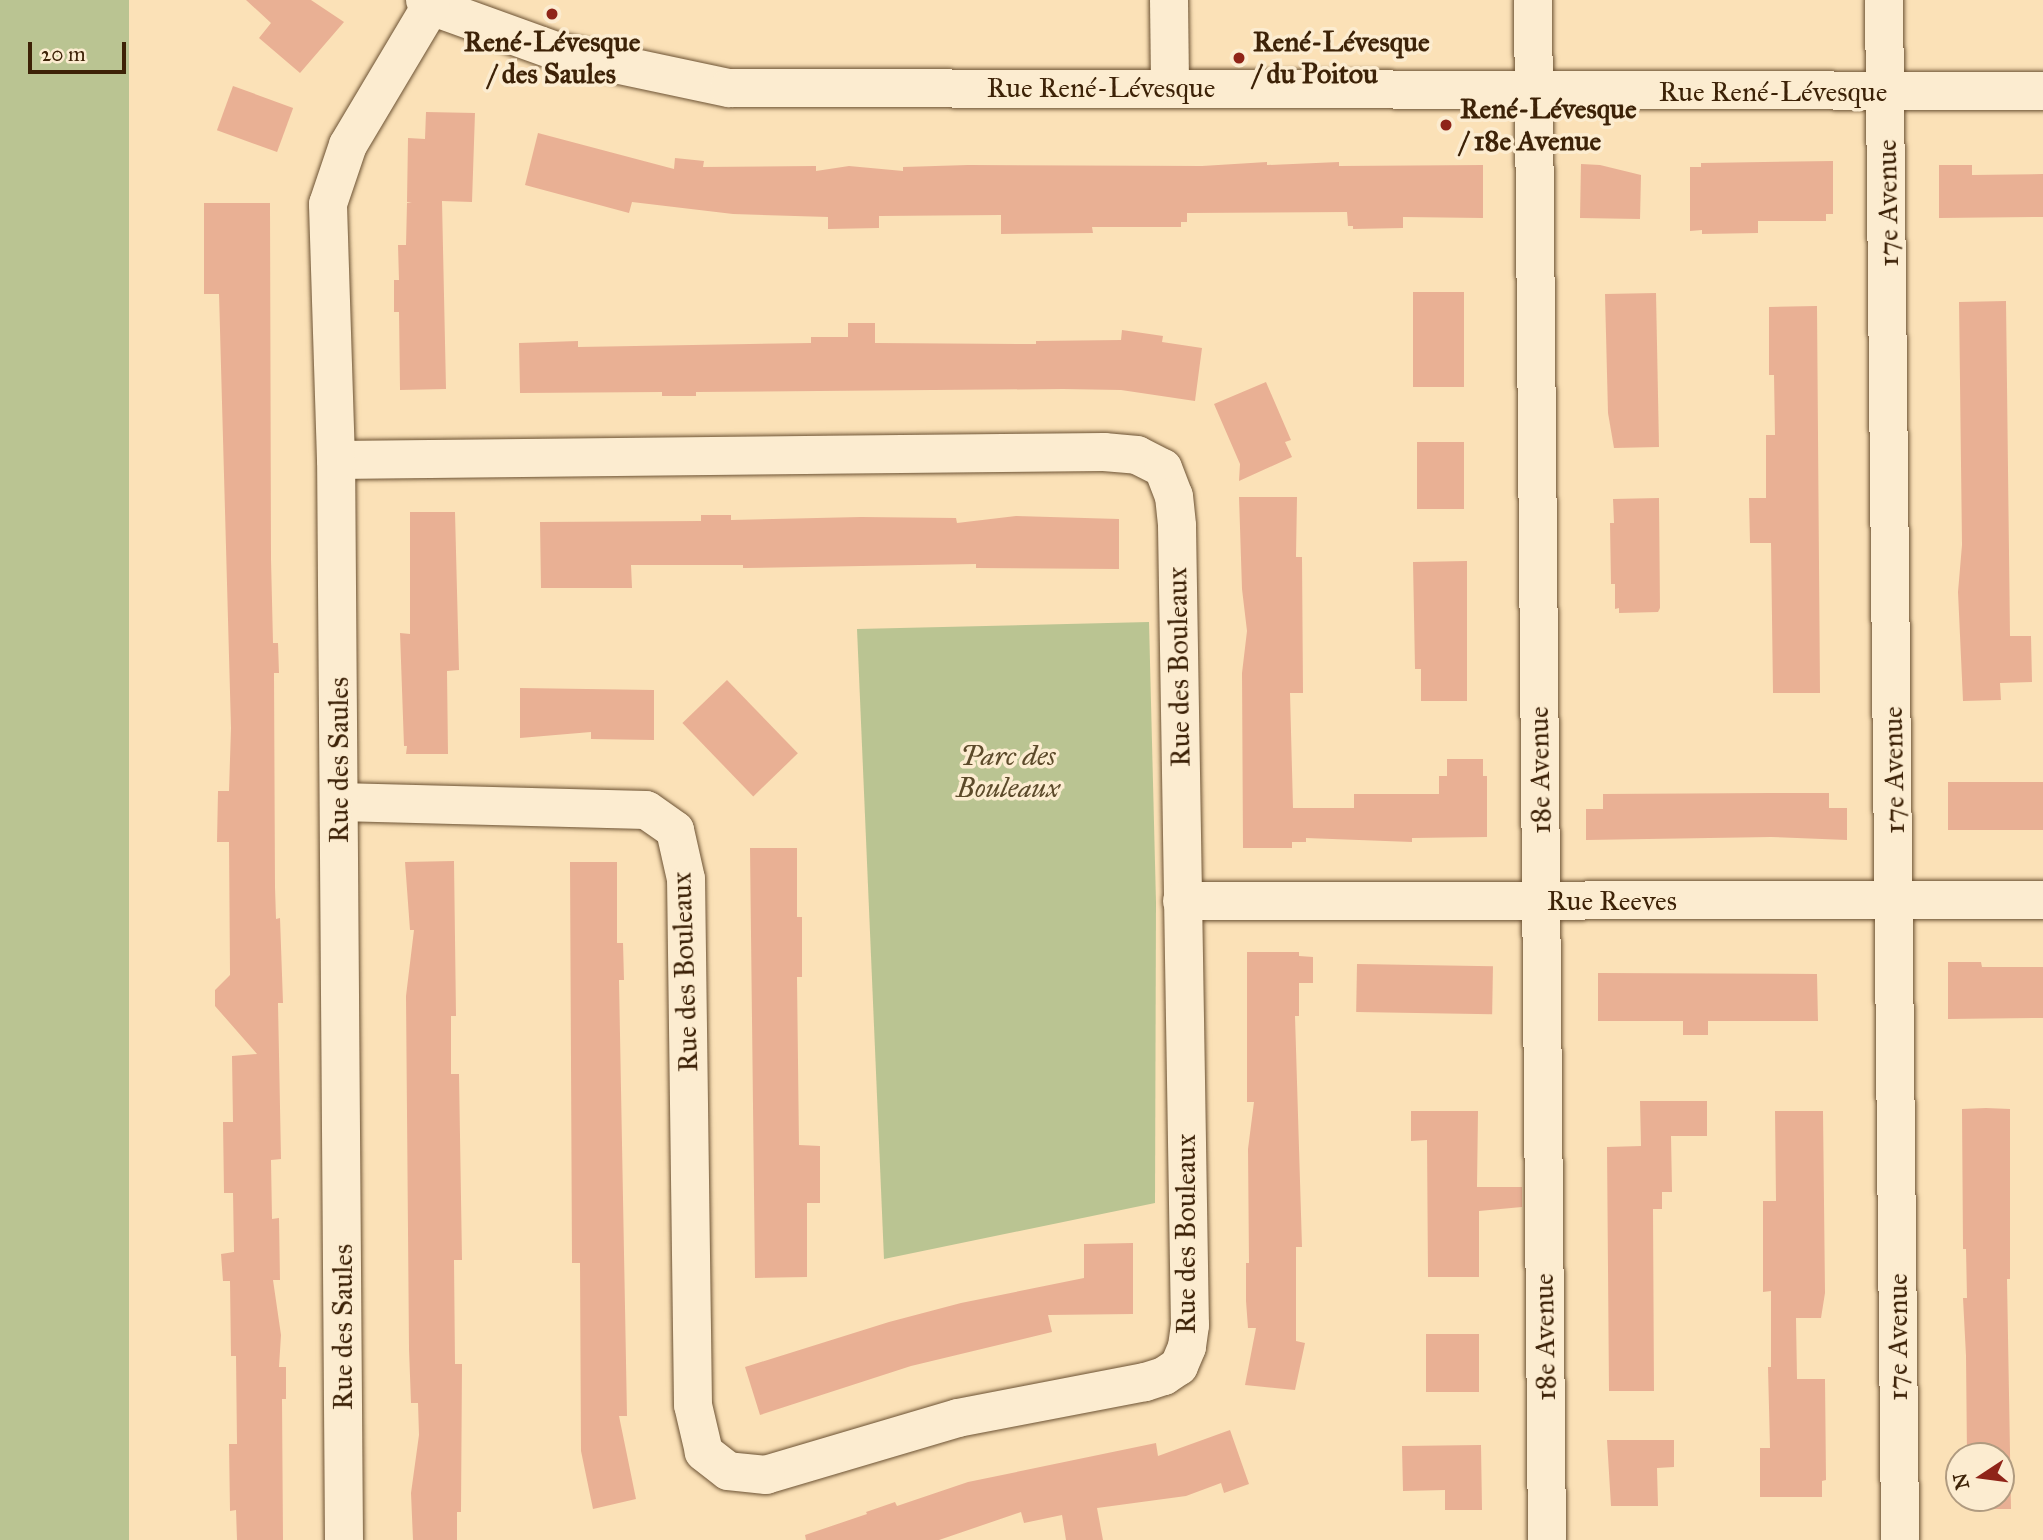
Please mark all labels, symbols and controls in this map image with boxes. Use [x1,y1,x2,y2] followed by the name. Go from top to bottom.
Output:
[544,6,560,22] marker: René-Lévesque / des Saules
[464,25,640,91] place label: René-Lévesque / des Saules
[1253,25,1430,91] place label: René-Lévesque / du Poitou
[32,28,130,72] scale bar
[41,41,86,67] text: 20 m
[1231,50,1247,66] marker: René-Lévesque / du Poitou
[987,71,1215,105] street label: Rue René-Lévesque
[1659,75,1887,109] street label: Rue René-Lévesque
[1460,92,1637,158] place label: René-Lévesque / 18e Avenue
[1438,117,1454,133] marker: René-Lévesque / 18e Avenue
[1870,139,1906,267] street label: 17e Avenue
[1160,567,1198,767] street label: Rue des Bouleaux
[322,677,356,843] street label: Rue des Saules
[1522,706,1558,834] street label: 18e Avenue
[1876,706,1912,834] street label: 17e Avenue
[956,739,1060,805] park label: Parc des Bouleaux
[665,871,705,1073] street label: Rue des Bouleaux
[1547,884,1677,918] street label: Rue Reeves
[1169,1134,1203,1334] street label: Rue des Bouleaux
[326,1244,360,1410] street label: Rue des Saules
[1527,1273,1563,1401] street label: 18e Avenue
[1881,1273,1915,1401] street label: 17e Avenue
[1945,1442,2015,1512] north arrow
[1948,1471,1974,1492] text: N

